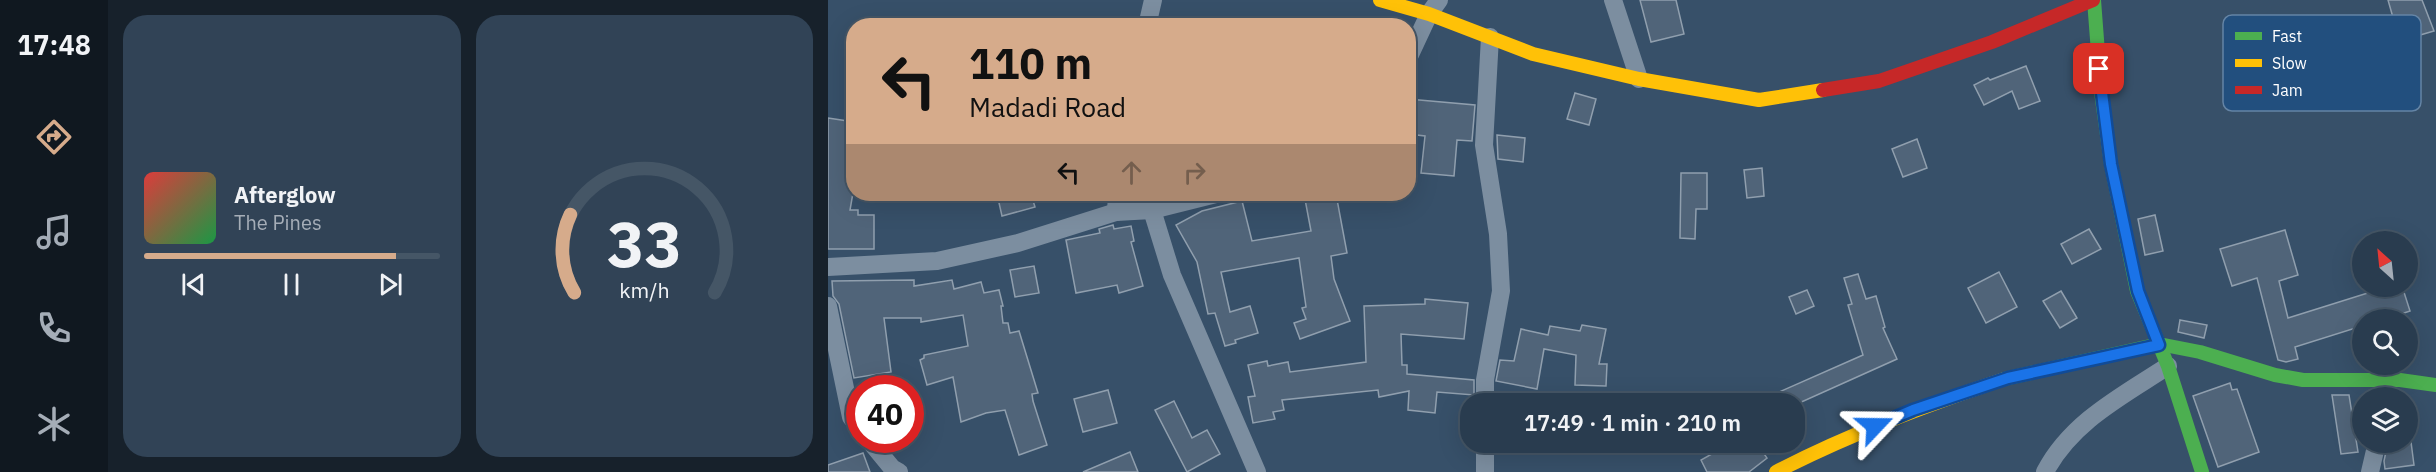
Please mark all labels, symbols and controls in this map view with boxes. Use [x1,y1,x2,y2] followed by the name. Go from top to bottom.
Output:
[2223,15,2421,111] legend
[2272,26,2302,46] text: Fast
[17,27,91,62] text: 17:48
[969,36,1092,91] text: 110 m
[870,42,948,120] icon: left
[2073,43,2124,94] pin
[2082,52,2115,85] icon: arrive
[2272,53,2307,73] text: Slow
[2272,80,2303,100] text: Jam
[969,89,1126,124] text: Madadi Road
[33,116,75,158] icon: directions
[1052,156,1085,189] icon: left
[1115,156,1148,189] icon: ahead
[1178,156,1211,189] icon: right
[234,180,336,209] text: Afterglow
[607,203,682,284] text: 33
[234,209,322,236] text: The Pines
[33,211,75,253] icon: music
[2352,231,2418,297] north arrow
[2352,231,2418,453] map controls
[177,268,210,301] icon: previous
[275,268,308,301] icon: pause
[374,268,407,301] icon: next
[619,276,669,304] text: km/h
[33,307,75,349] icon: phone
[2352,309,2418,375] button: search
[846,375,924,453] speed limit sign: 40
[2352,387,2418,453] button: layers
[1843,394,1907,458] position arrow
[33,403,75,445] icon: climate
[1524,408,1741,437] text: 17:49 · 1 min · 210 m

